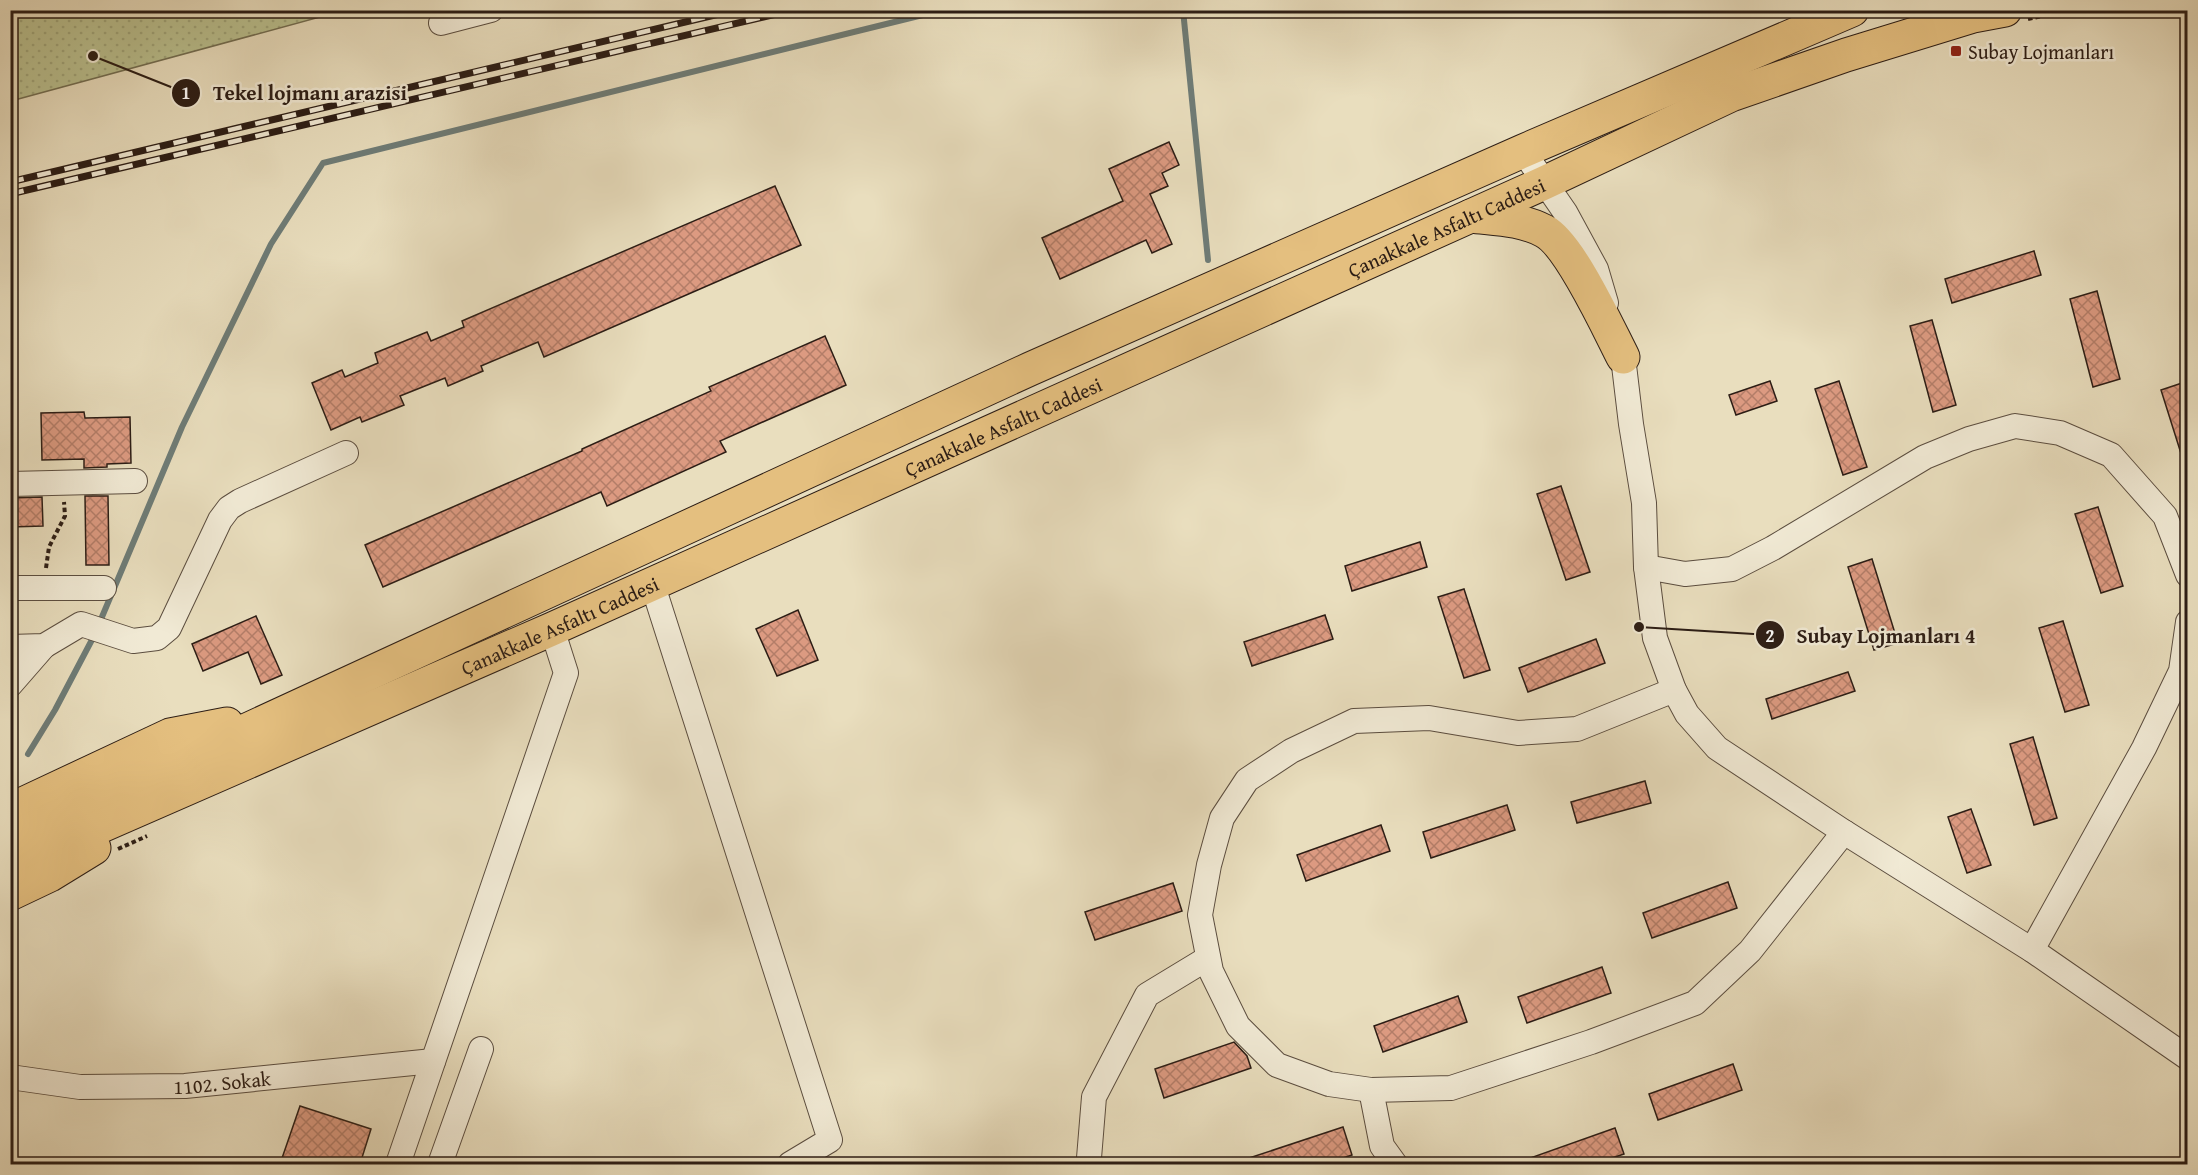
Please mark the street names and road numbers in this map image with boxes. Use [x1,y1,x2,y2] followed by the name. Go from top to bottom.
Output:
[1343,170,1550,284] street label: Çanakkale Asfaltı Caddesi
[900,369,1107,483] street label: Çanakkale Asfaltı Caddesi
[456,568,663,682] street label: Çanakkale Asfaltı Caddesi
[173,1063,273,1101] street label: 1102. Sokak

